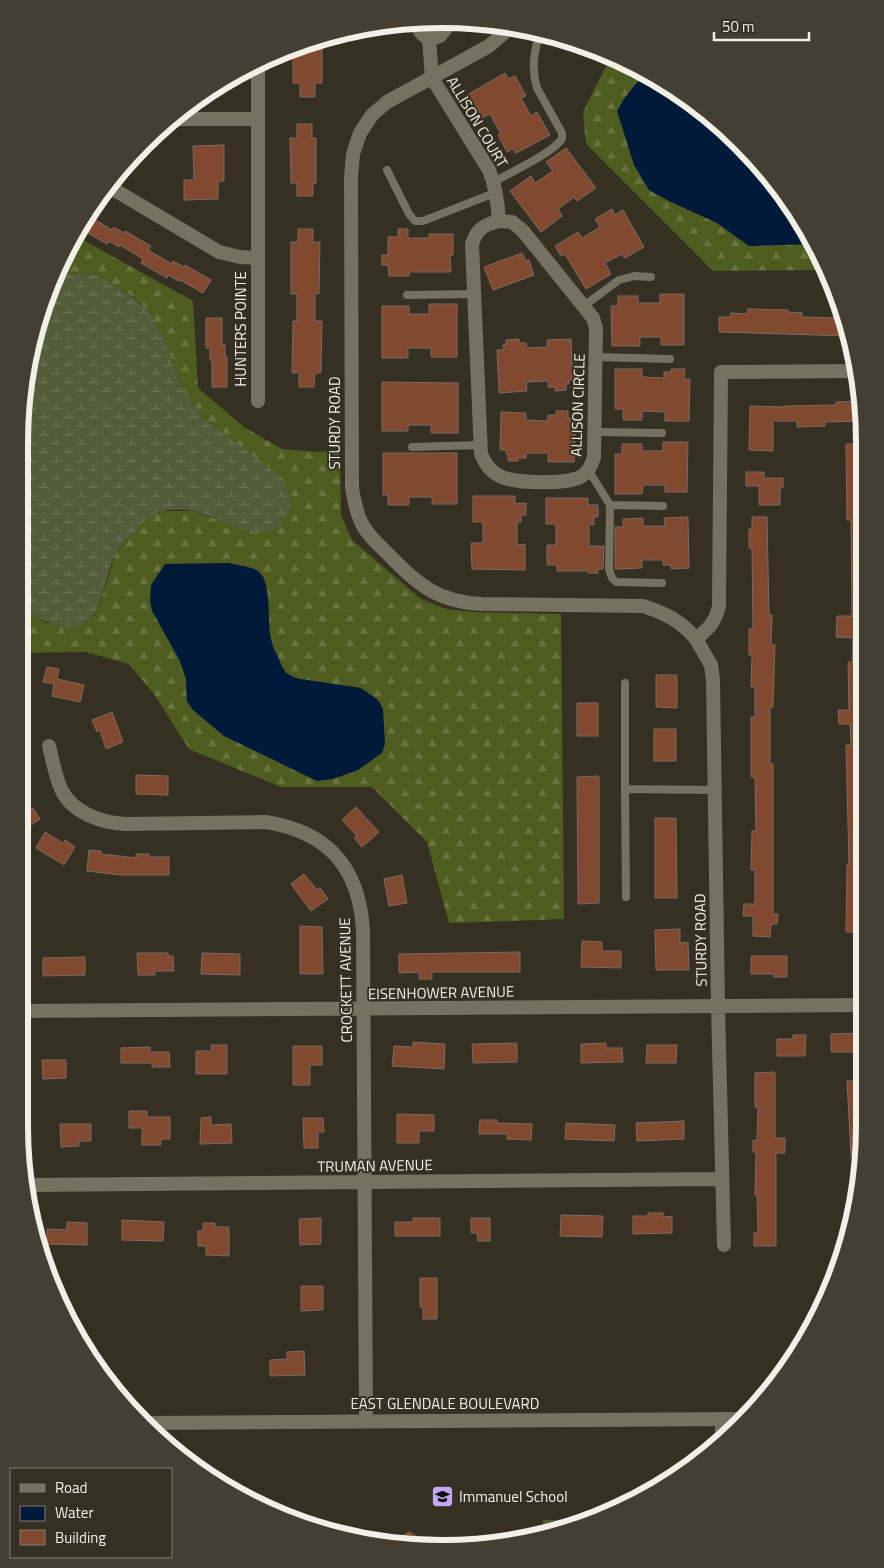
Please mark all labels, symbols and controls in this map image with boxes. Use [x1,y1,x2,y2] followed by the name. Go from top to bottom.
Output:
[714,10,809,42] scale bar
[722,15,755,38] text: 50 m
[441,72,514,172] street label: ALLISON COURT
[229,271,252,387] street label: HUNTERS POINTE
[564,353,591,457] street label: ALLISON CIRCLE
[323,376,346,470] street label: STURDY ROAD
[688,893,713,987] street label: STURDY ROAD
[333,917,358,1043] street label: CROCKETT AVENUE
[368,980,514,1005] street label: EISENHOWER AVENUE
[317,1153,433,1178] street label: TRUMAN AVENUE
[351,1392,539,1415] street label: EAST GLENDALE BOULEVARD
[10,1468,172,1558] legend
[55,1476,87,1499] text: Road
[431,1485,455,1509] school or university icon: Immanuel School
[459,1485,568,1508] place label: Immanuel School
[55,1501,94,1524] text: Water
[55,1526,106,1549] text: Building

